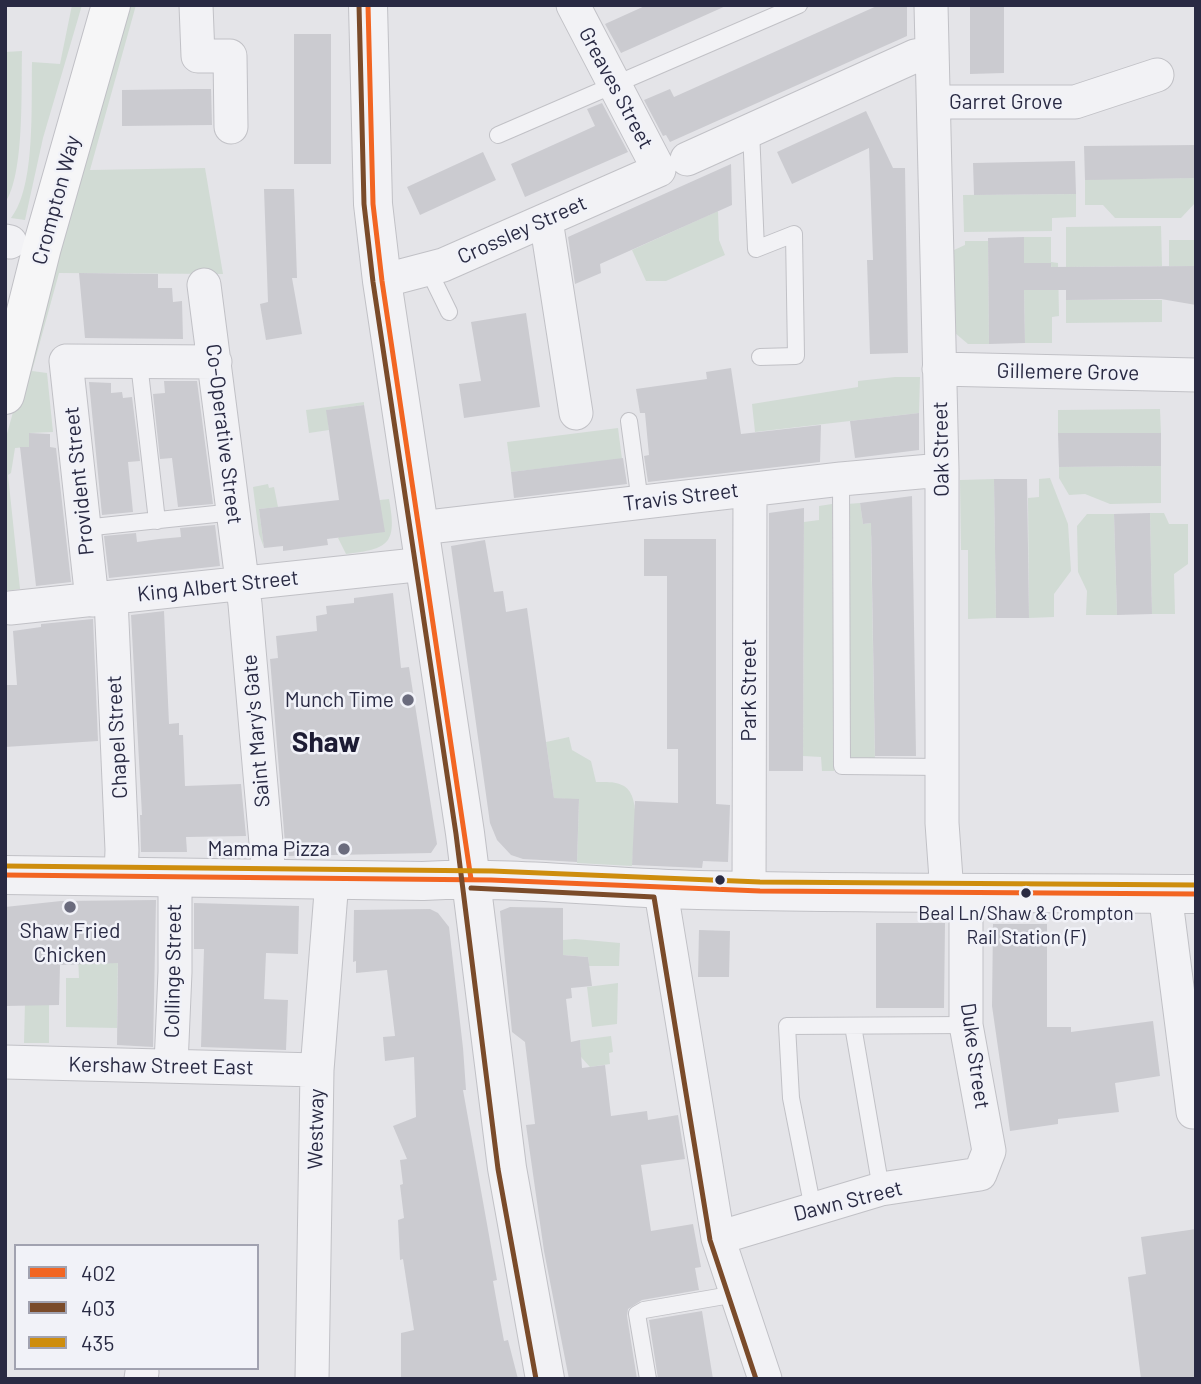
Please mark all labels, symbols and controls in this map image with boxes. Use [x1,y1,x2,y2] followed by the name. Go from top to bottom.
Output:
[573,23,659,153] street label: Greaves Street
[949,89,1063,115] street label: Garret Grove
[27,133,85,267] street label: Crompton Way
[454,190,590,270] street label: Crossley Street
[200,342,248,526] street label: Co-Operative Street
[996,358,1140,386] street label: Gillemere Grove
[928,401,954,497] street label: Oak Street
[59,405,99,557] street label: Provident Street
[622,477,740,517] street label: Travis Street
[136,565,300,607] street label: King Albert Street
[736,639,762,741] street label: Park Street
[237,653,275,809] street label: Saint Mary's Gate
[101,675,133,799] street label: Chapel Street
[285,687,394,713] place label: Munch Time
[400,692,416,708] marker: Munch Time
[292,726,360,760] district label: Shaw
[207,836,330,862] place label: Mamma Pizza
[336,841,352,857] marker: Mamma Pizza
[713,873,727,887] unlabelled marker
[1019,886,1033,900] marker: Beal Ln/Shaw & Crompton Rail Station (F)
[62,899,78,915] marker: Shaw Fried Chicken
[918,903,1134,947] place label: Beal Ln/Shaw & Crompton Rail Station (F)
[159,904,187,1038] street label: Collinge Street
[20,918,120,968] place label: Shaw Fried Chicken
[955,1001,995,1111] street label: Duke Street
[68,1052,254,1080] street label: Kershaw Street East
[303,1088,329,1170] street label: Westway
[791,1175,905,1227] street label: Dawn Street
[14,1244,259,1370] legend
[81,1260,116,1285] text: 402
[81,1295,115,1320] text: 403
[81,1330,114,1355] text: 435

